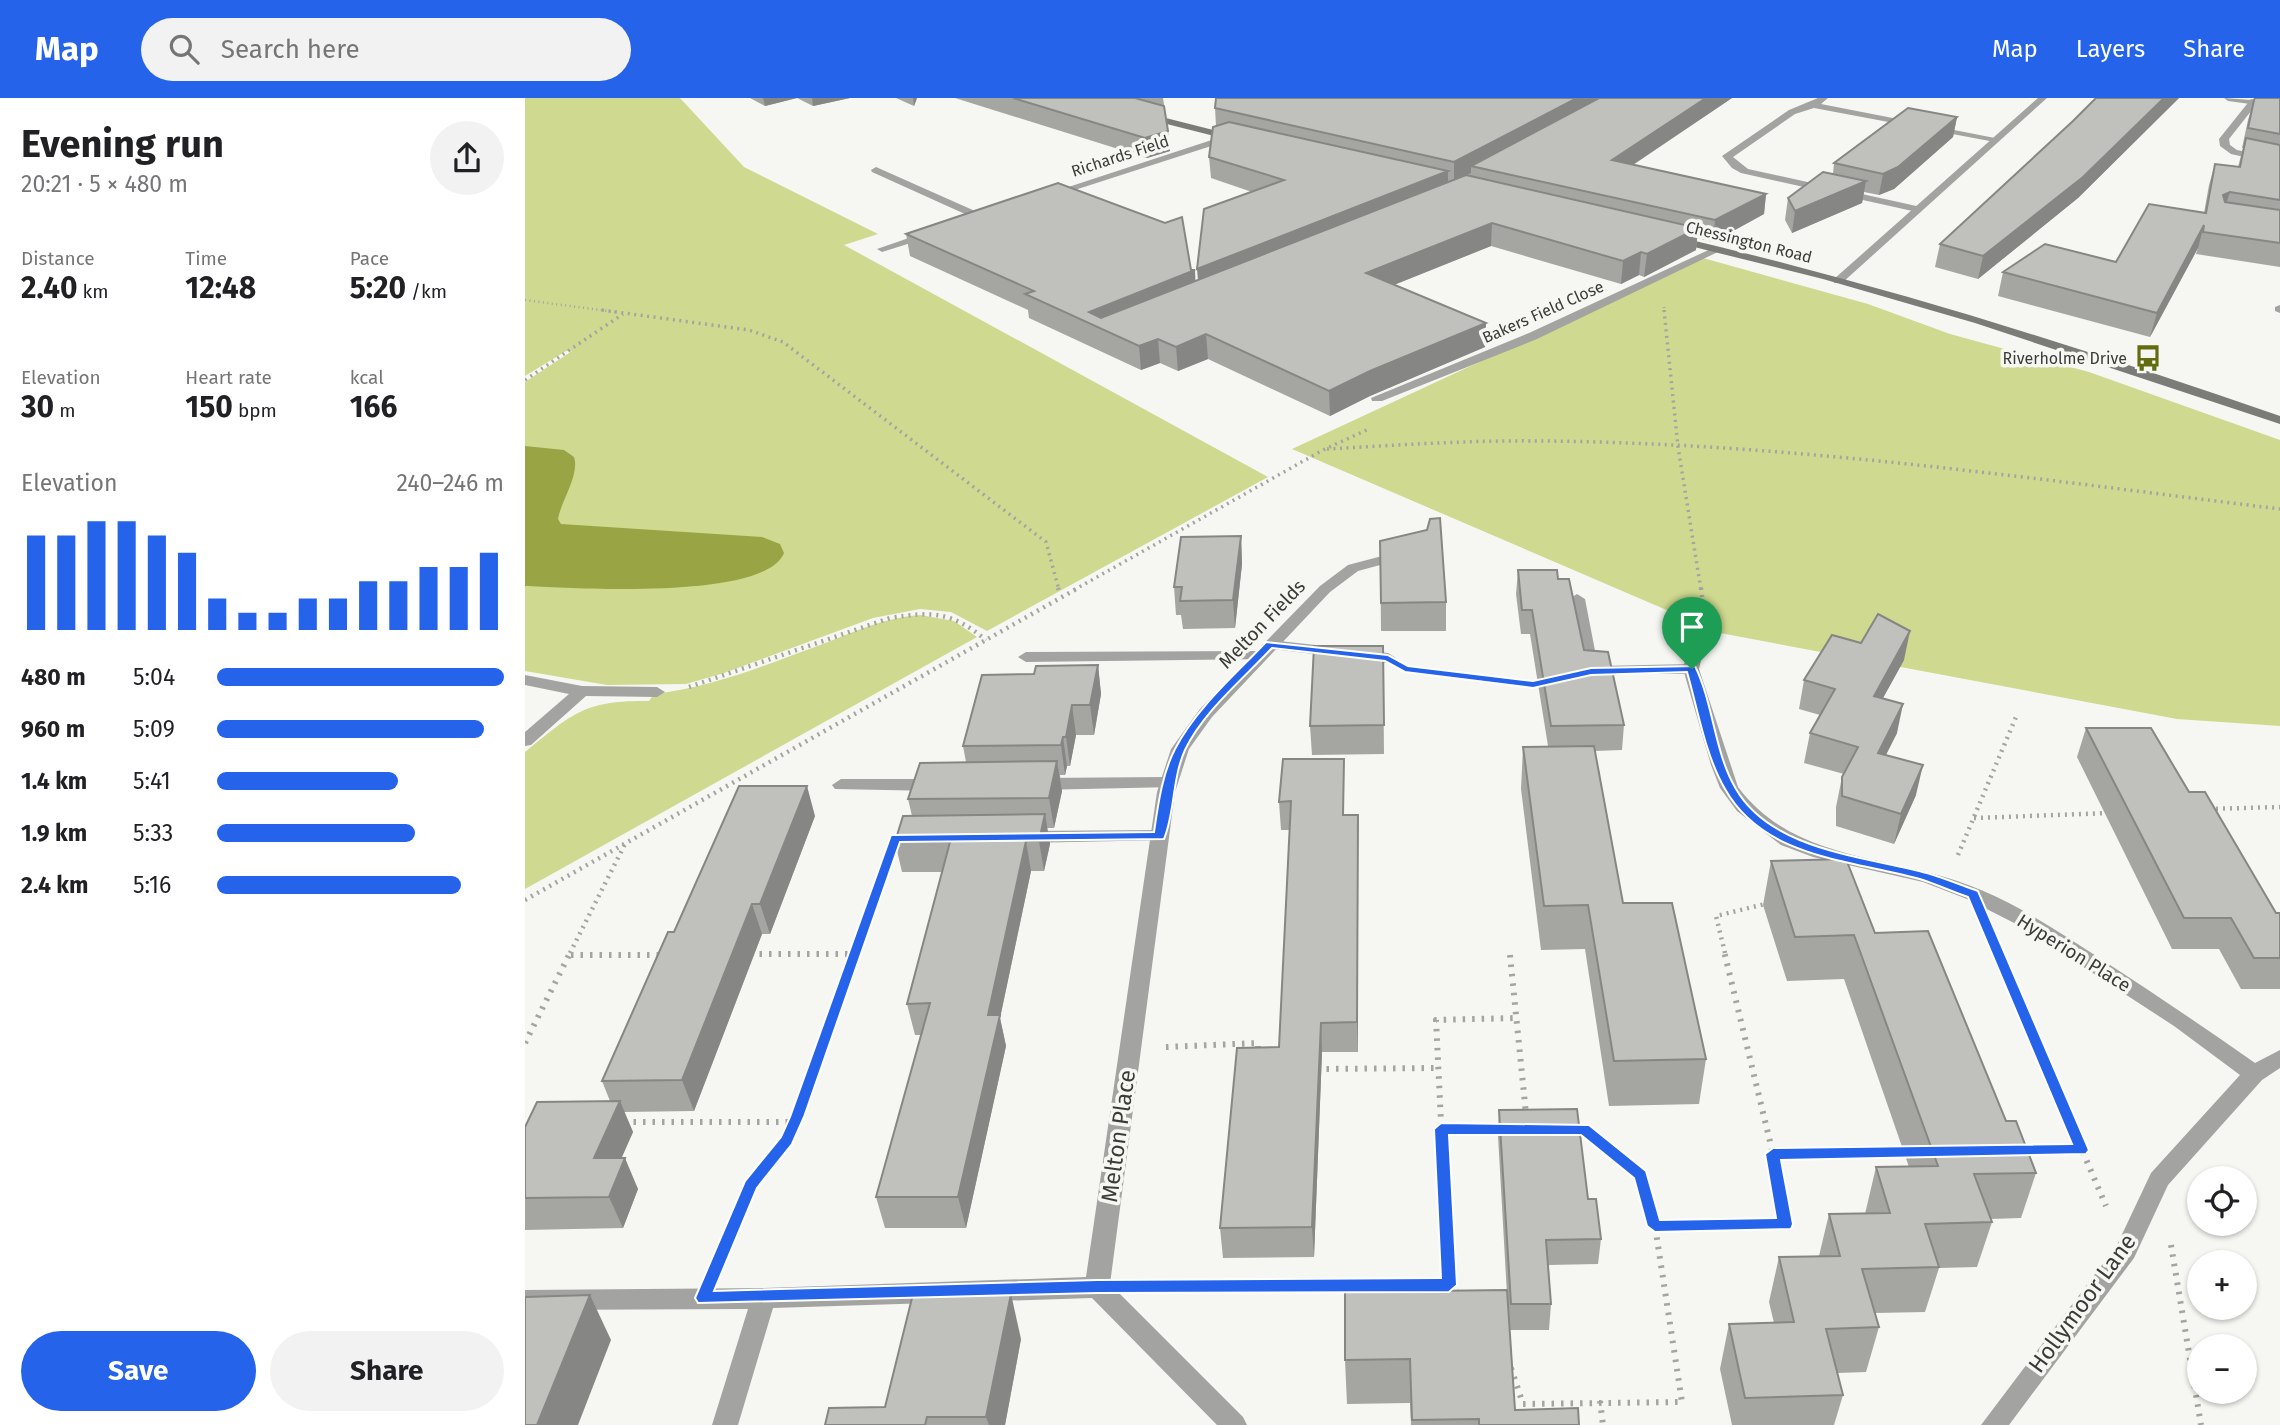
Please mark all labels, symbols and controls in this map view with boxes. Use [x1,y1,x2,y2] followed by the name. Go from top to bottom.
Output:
[141,18,631,81] search box
[35,29,99,69] text: Map
[165,30,203,68] icon: search
[221,34,360,65] text: Search here
[1992,35,2038,63] text: Map
[2076,35,2145,63] text: Layers
[2183,35,2245,63] text: Share
[21,121,224,167] text: Evening run
[430,121,504,195] button: share
[1069,131,1171,181] street label: Richards Field
[21,170,188,198] text: 20:21 · 5 × 480 m
[1684,217,1814,267] street label: Chessington Road
[21,247,95,270] text: Distance
[185,247,227,270] text: Time
[350,247,389,270] text: Pace
[21,270,78,306] text: 2.40
[185,270,256,306] text: 12:48
[350,270,406,306] text: 5:20
[1479,277,1607,347] street label: Bakers Field Close
[78,280,109,303] text: km
[406,280,447,303] text: /km
[2133,343,2163,373] bus stop icon: Riverholme Drive
[2003,349,2127,368] place label: Riverholme Drive
[21,366,101,389] text: Elevation
[185,366,272,389] text: Heart rate
[350,366,384,389] text: kcal
[21,389,54,425] text: 30
[185,389,233,425] text: 150
[350,389,397,425] text: 166
[54,399,75,422] text: m
[233,399,277,422] text: bpm
[21,469,117,497] text: Elevation
[397,469,504,497] text: 240–246 m
[1214,575,1310,673] street label: Melton Fields
[1662,597,1722,669] pin
[1673,608,1711,646] icon: arrive
[21,663,86,691] text: 480 m
[133,663,175,691] text: 5:04
[21,715,85,743] text: 960 m
[133,715,175,743] text: 5:09
[21,767,87,795] text: 1.4 km
[133,767,171,795] text: 5:41
[21,819,87,847] text: 1.9 km
[133,819,173,847] text: 5:33
[21,871,88,899] text: 2.4 km
[133,871,171,899] text: 5:16
[2013,909,2135,997] street label: Hyperion Place
[1095,1068,1141,1204] street label: Melton Place
[2187,1166,2257,1404] map controls
[2187,1166,2257,1236] button: locate
[2022,1228,2142,1378] street label: Hollymoor Lane
[2187,1250,2257,1320] button: +
[21,1331,256,1411] button: Save
[270,1331,504,1411] button: Share
[2187,1334,2257,1404] button: −

